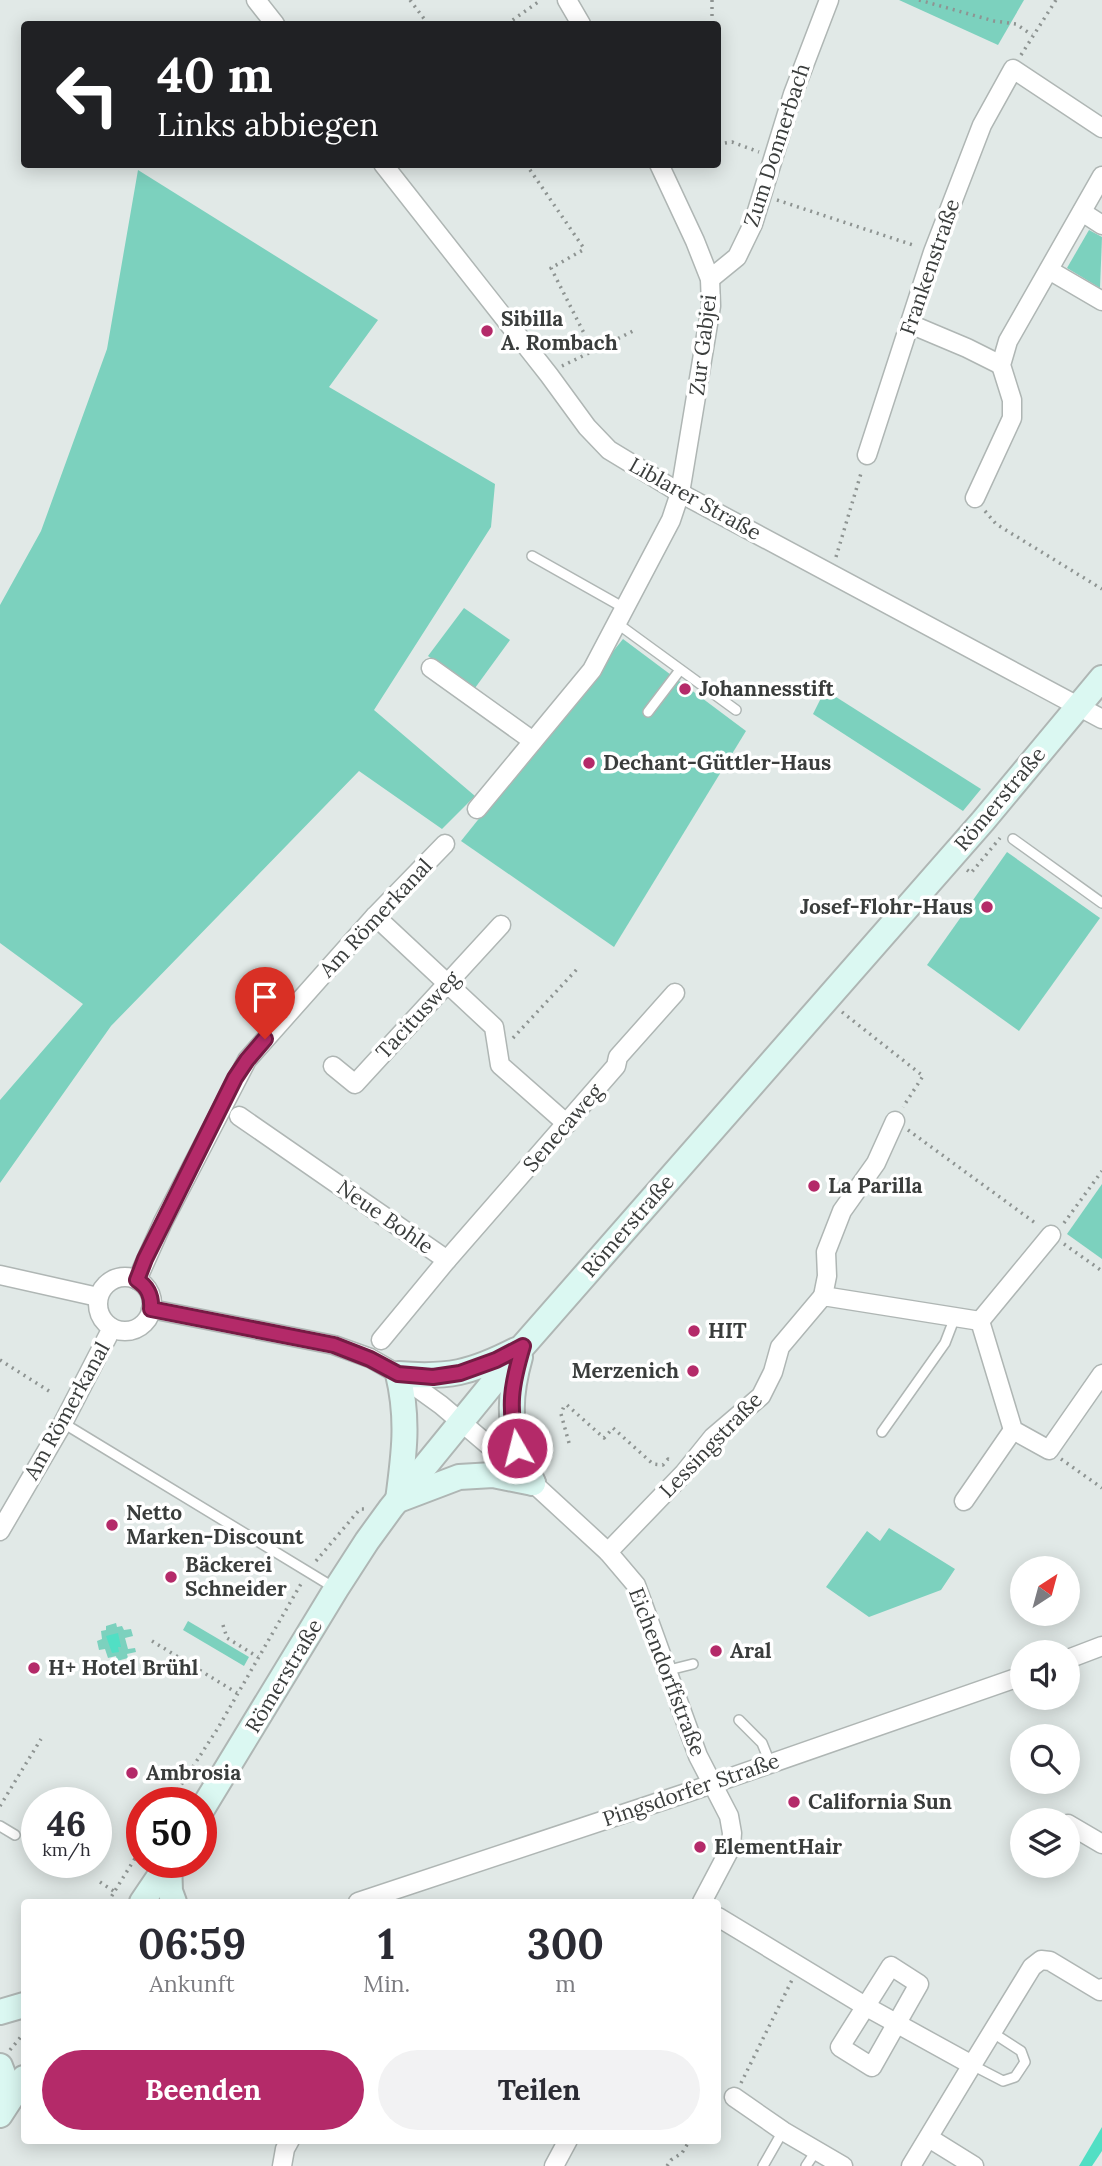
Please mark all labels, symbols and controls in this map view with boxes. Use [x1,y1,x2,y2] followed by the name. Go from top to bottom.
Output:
[157,43,273,105] text: 40 m
[42,49,133,140] icon: left
[737,60,816,230] street label: Zum Donnerbach
[157,104,379,145] text: Links abbiegen
[894,195,965,339] street label: Frankenstraße
[683,293,722,397] street label: Zur Gabjei
[501,305,618,356] place label: Sibilla A. Rombach
[479,323,495,339] marker: Sibilla A. Rombach
[624,451,766,546] street label: Liblarer Straße
[699,675,834,702] place label: Johannesstift
[677,681,693,697] marker: Johannesstift
[948,741,1051,856] street label: Römerstraße
[603,749,831,776] place label: Dechant-Güttler-Haus
[581,755,597,771] marker: Dechant-Güttler-Haus
[313,852,438,984] street label: Am Römerkanal
[800,893,973,920] place label: Josef-Flohr-Haus
[979,899,995,915] marker: Josef-Flohr-Haus
[370,965,466,1065] street label: Tacitusweg
[235,967,295,1039] pin
[246,978,284,1016] icon: arrive
[517,1078,609,1177] street label: Senecaweg
[575,1169,680,1283] street label: Römerstraße
[828,1172,922,1199] place label: La Parilla
[332,1174,439,1260] street label: Neue Bohle
[806,1178,822,1194] marker: La Parilla
[708,1317,747,1344] place label: HIT
[686,1323,702,1339] marker: HIT
[17,1337,116,1485] street label: Am Römerkanal
[572,1357,679,1384] place label: Merzenich
[685,1363,701,1379] marker: Merzenich
[654,1386,768,1503] street label: Lessingstraße
[480,1411,554,1485] position arrow
[126,1499,304,1550] place label: Netto Marken-Discount
[104,1517,120,1533] marker: Netto Marken-Discount
[185,1551,287,1602] place label: Bäckerei Schneider
[1010,1556,1080,1626] north arrow
[1010,1556,1080,1878] map controls
[163,1569,179,1585] marker: Bäckerei Schneider
[623,1584,712,1760] street label: Eichendorffstraße
[239,1614,328,1738] street label: Römerstraße
[730,1637,772,1664] place label: Aral
[1010,1640,1080,1710] button: sound
[708,1643,724,1659] marker: Aral
[48,1654,199,1681] place label: H+ Hotel Brühl
[26,1660,42,1676] marker: H+ Hotel Brühl
[1010,1724,1080,1794] button: search
[599,1747,783,1832] street label: Pingsdorfer Straße
[146,1759,241,1786] place label: Ambrosia
[124,1765,140,1781] marker: Ambrosia
[126,1787,217,1878] speed limit sign: 50
[808,1788,952,1815] place label: California Sun
[786,1794,802,1810] marker: California Sun
[47,1801,86,1846] text: 46
[1010,1808,1080,1878] button: layers
[714,1833,842,1860] place label: ElementHair
[42,1838,91,1861] text: km/h
[692,1839,708,1855] marker: ElementHair
[138,1917,246,1971] text: 06:59
[378,1917,395,1971] text: 1
[527,1917,604,1971] text: 300
[149,1969,235,1998] text: Ankunft
[363,1969,410,1998] text: Min.
[555,1969,576,1998] text: m
[42,2050,364,2130] button: Beenden
[378,2050,700,2130] button: Teilen

